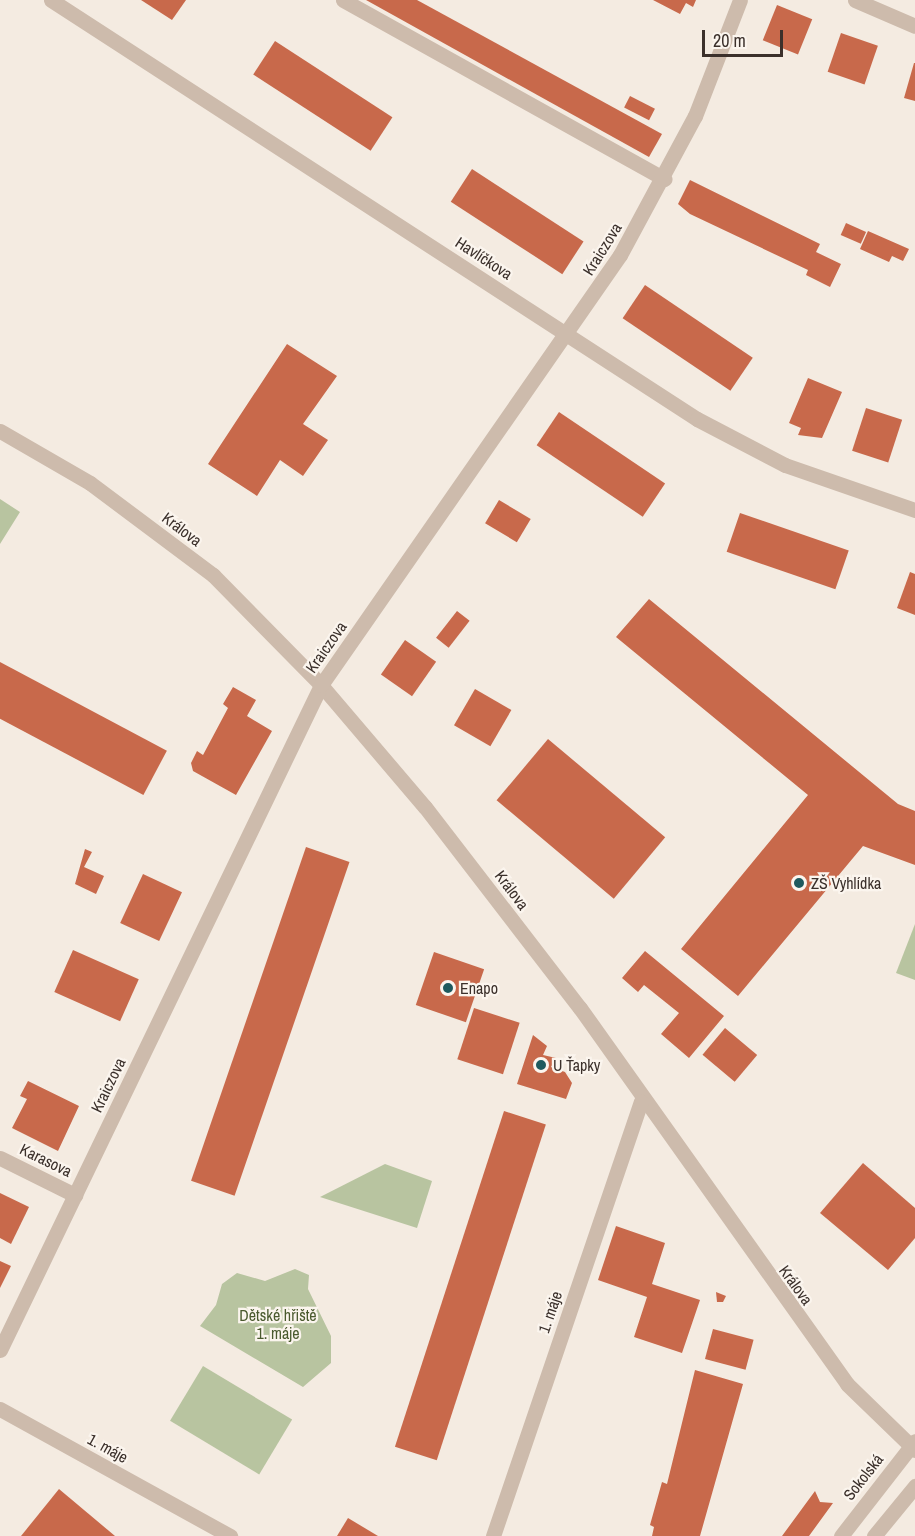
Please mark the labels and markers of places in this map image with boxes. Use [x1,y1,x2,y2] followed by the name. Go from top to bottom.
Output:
[811,873,881,893] place label: ZŠ Vyhlídka
[792,876,806,890] marker: ZŠ Vyhlídka
[460,978,498,998] place label: Enapo
[441,981,455,995] marker: Enapo
[553,1055,601,1075] place label: U Ťapky
[534,1058,548,1072] marker: U Ťapky

